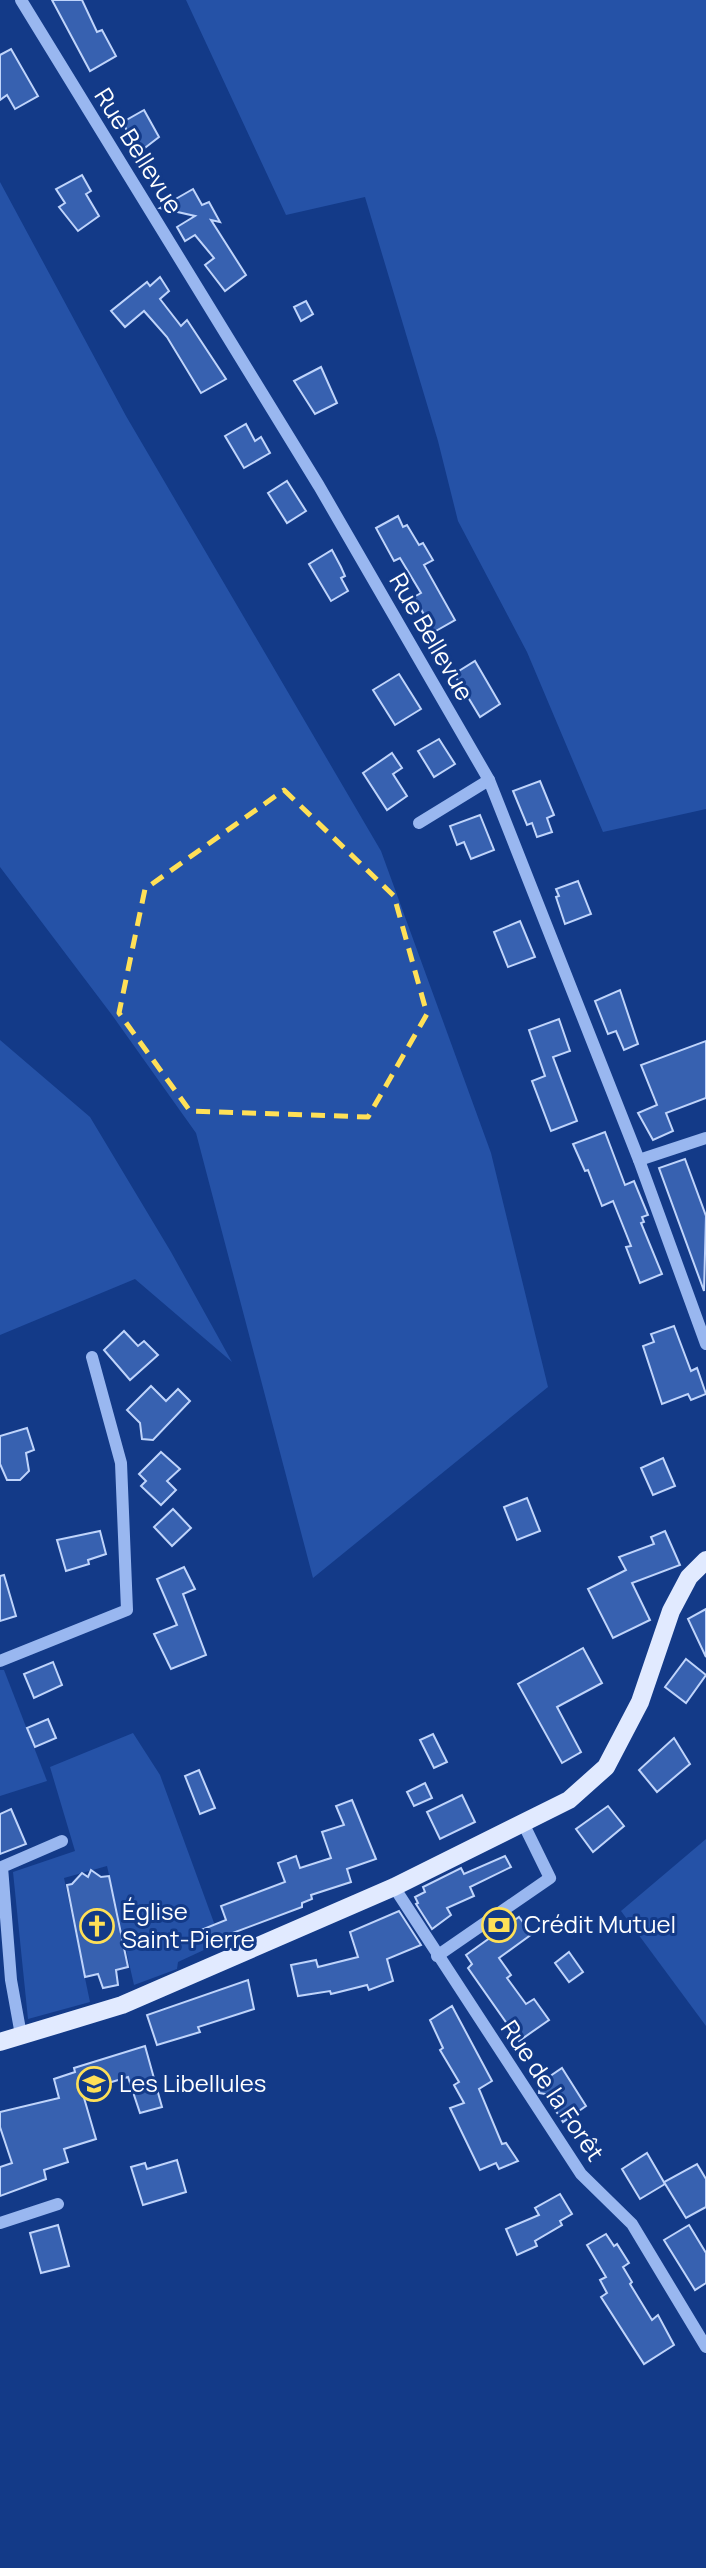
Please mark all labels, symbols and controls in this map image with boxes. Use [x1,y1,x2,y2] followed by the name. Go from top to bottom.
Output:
[88,81,191,219] street label: Rue Bellevue
[382,566,482,706] street label: Rue Bellevue
[122,1894,255,1955] place label: Église Saint-Pierre
[480,1906,518,1944] bank icon: Crédit Mutuel
[78,1907,116,1945] church icon: Église Saint-Pierre
[524,1907,676,1940] place label: Crédit Mutuel
[494,2013,613,2167] street label: Rue de la Forêt
[75,2065,113,2103] school or university icon: Les Libellules
[119,2066,266,2099] place label: Les Libellules

